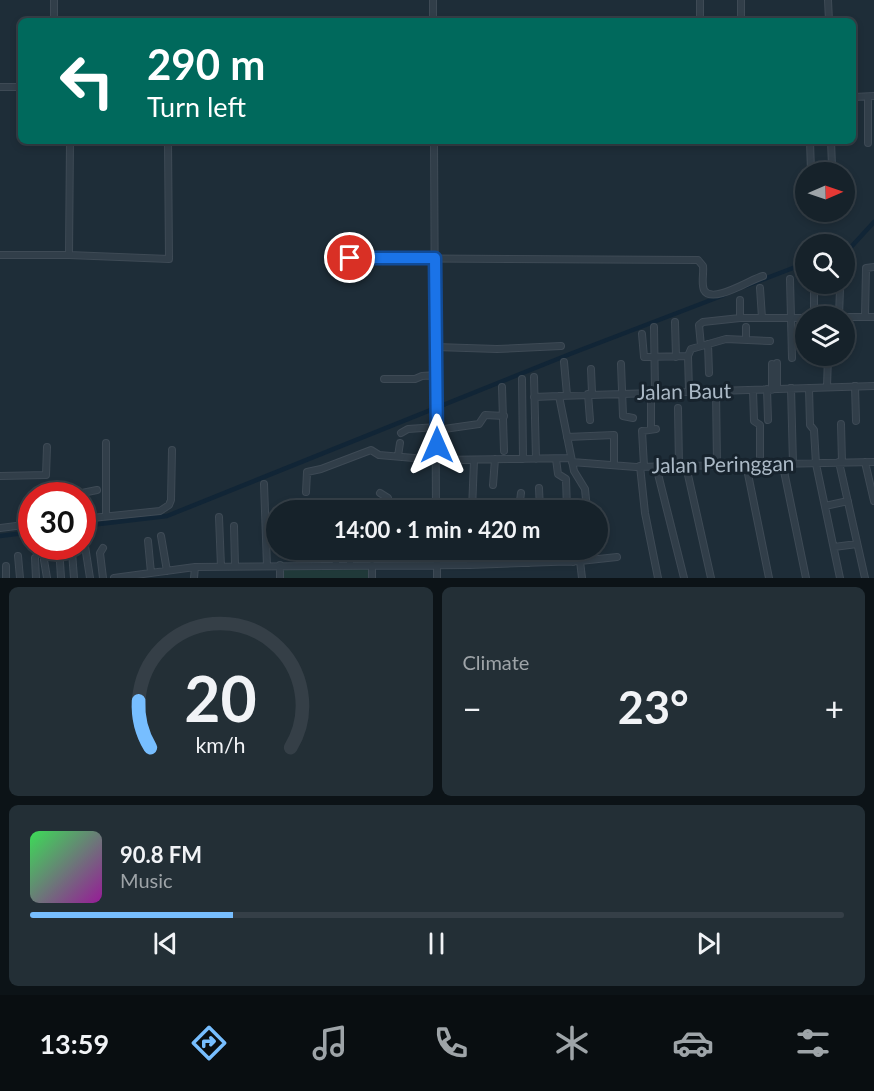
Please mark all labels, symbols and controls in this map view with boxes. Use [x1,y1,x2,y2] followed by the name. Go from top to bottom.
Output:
[147,39,265,89] text: 290 m
[48,42,126,120] icon: left
[147,90,246,123] text: Turn left
[795,162,855,222] north arrow
[795,162,855,366] map controls
[324,232,375,283] pin
[795,234,855,294] button: search
[333,241,366,274] icon: arrive
[795,306,855,366] button: layers
[637,377,732,404] street label: Jalan Baut
[405,413,469,477] position arrow
[651,450,795,477] street label: Jalan Peringgan
[18,482,96,560] speed limit sign: 30
[334,516,540,543] text: 14:00 · 1 min · 420 m
[463,650,529,674] text: Climate
[185,660,257,735] text: 20
[618,680,689,734] text: 23°
[463,688,482,728] text: −
[825,688,844,728] text: +
[196,733,246,759] text: km/h
[120,841,202,868] text: 90.8 FM
[120,868,173,892] text: Music
[149,927,182,960] icon: previous
[420,927,453,960] icon: pause
[692,927,725,960] icon: next
[188,1022,230,1064] icon: directions
[309,1022,351,1064] icon: music
[430,1022,472,1064] icon: phone
[551,1022,593,1064] icon: climate
[672,1022,714,1064] icon: car
[792,1022,834,1064] icon: filters
[39,1027,109,1060] text: 13:59

